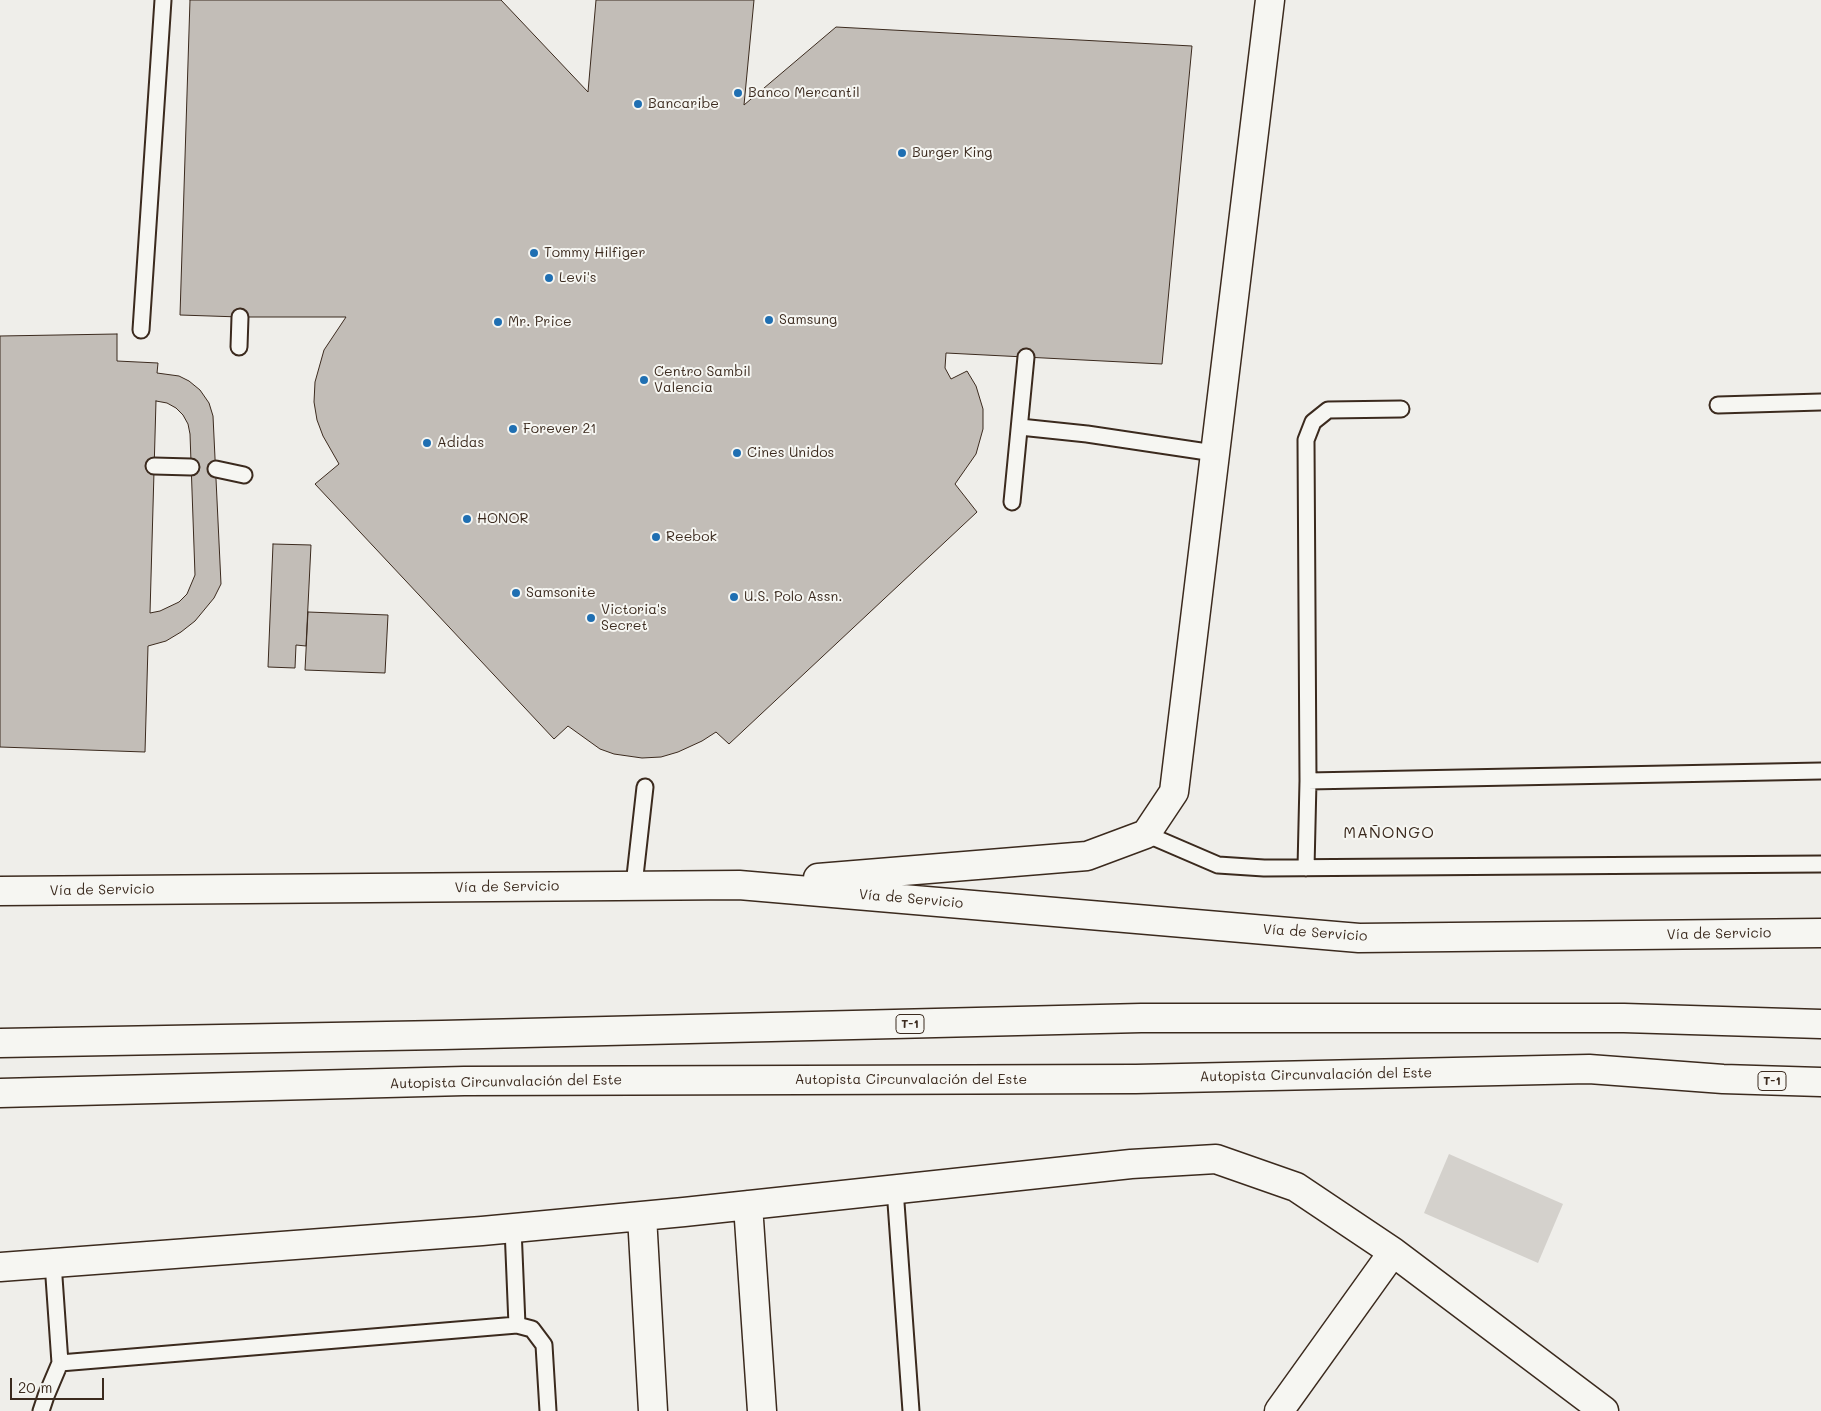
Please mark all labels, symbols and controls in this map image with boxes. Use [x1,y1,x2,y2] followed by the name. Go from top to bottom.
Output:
[748,85,860,101] place label: Banco Mercantil
[732,87,744,99] marker: Banco Mercantil
[648,96,719,112] place label: Bancaribe
[632,98,644,110] marker: Bancaribe
[912,145,992,161] place label: Burger King
[896,147,908,159] marker: Burger King
[544,245,646,261] place label: Tommy Hilfiger
[528,247,540,259] marker: Tommy Hilfiger
[559,270,597,286] place label: Levi's
[543,272,555,284] marker: Levi's
[779,312,837,328] place label: Samsung
[508,314,572,330] place label: Mr. Price
[763,314,775,326] marker: Samsung
[492,316,504,328] marker: Mr. Price
[654,364,751,397] place label: Centro Sambil Valencia
[638,374,650,386] marker: Centro Sambil Valencia
[523,421,596,437] place label: Forever 21
[507,423,519,435] marker: Forever 21
[437,435,484,451] place label: Adidas
[421,437,433,449] marker: Adidas
[747,445,834,461] place label: Cines Unidos
[731,447,743,459] marker: Cines Unidos
[477,511,528,527] place label: HONOR
[461,513,473,525] marker: HONOR
[666,529,717,545] place label: Reebok
[650,531,662,543] marker: Reebok
[526,585,596,601] place label: Samsonite
[510,587,522,599] marker: Samsonite
[744,589,842,605] place label: U.S. Polo Assn.
[728,591,740,603] marker: U.S. Polo Assn.
[601,602,667,634] place label: Victoria's Secret
[585,612,597,624] marker: Victoria's Secret
[1342,823,1436,843] district label: MAÑONGO
[455,878,559,896] street label: Vía de Servicio
[50,881,154,899] street label: Vía de Servicio
[858,886,964,912] street label: Vía de Servicio
[1262,921,1368,945] street label: Vía de Servicio
[1667,925,1771,943] street label: Vía de Servicio
[896,1014,924,1034] road number: T-1
[1200,1065,1432,1085] street label: Autopista Circunvalación del Este
[390,1072,622,1092] street label: Autopista Circunvalación del Este
[795,1072,1027,1088] street label: Autopista Circunvalación del Este
[1758,1072,1786,1090] road number: T-1
[12,1368,106,1400] scale bar
[18,1377,52,1397] text: 20 m

